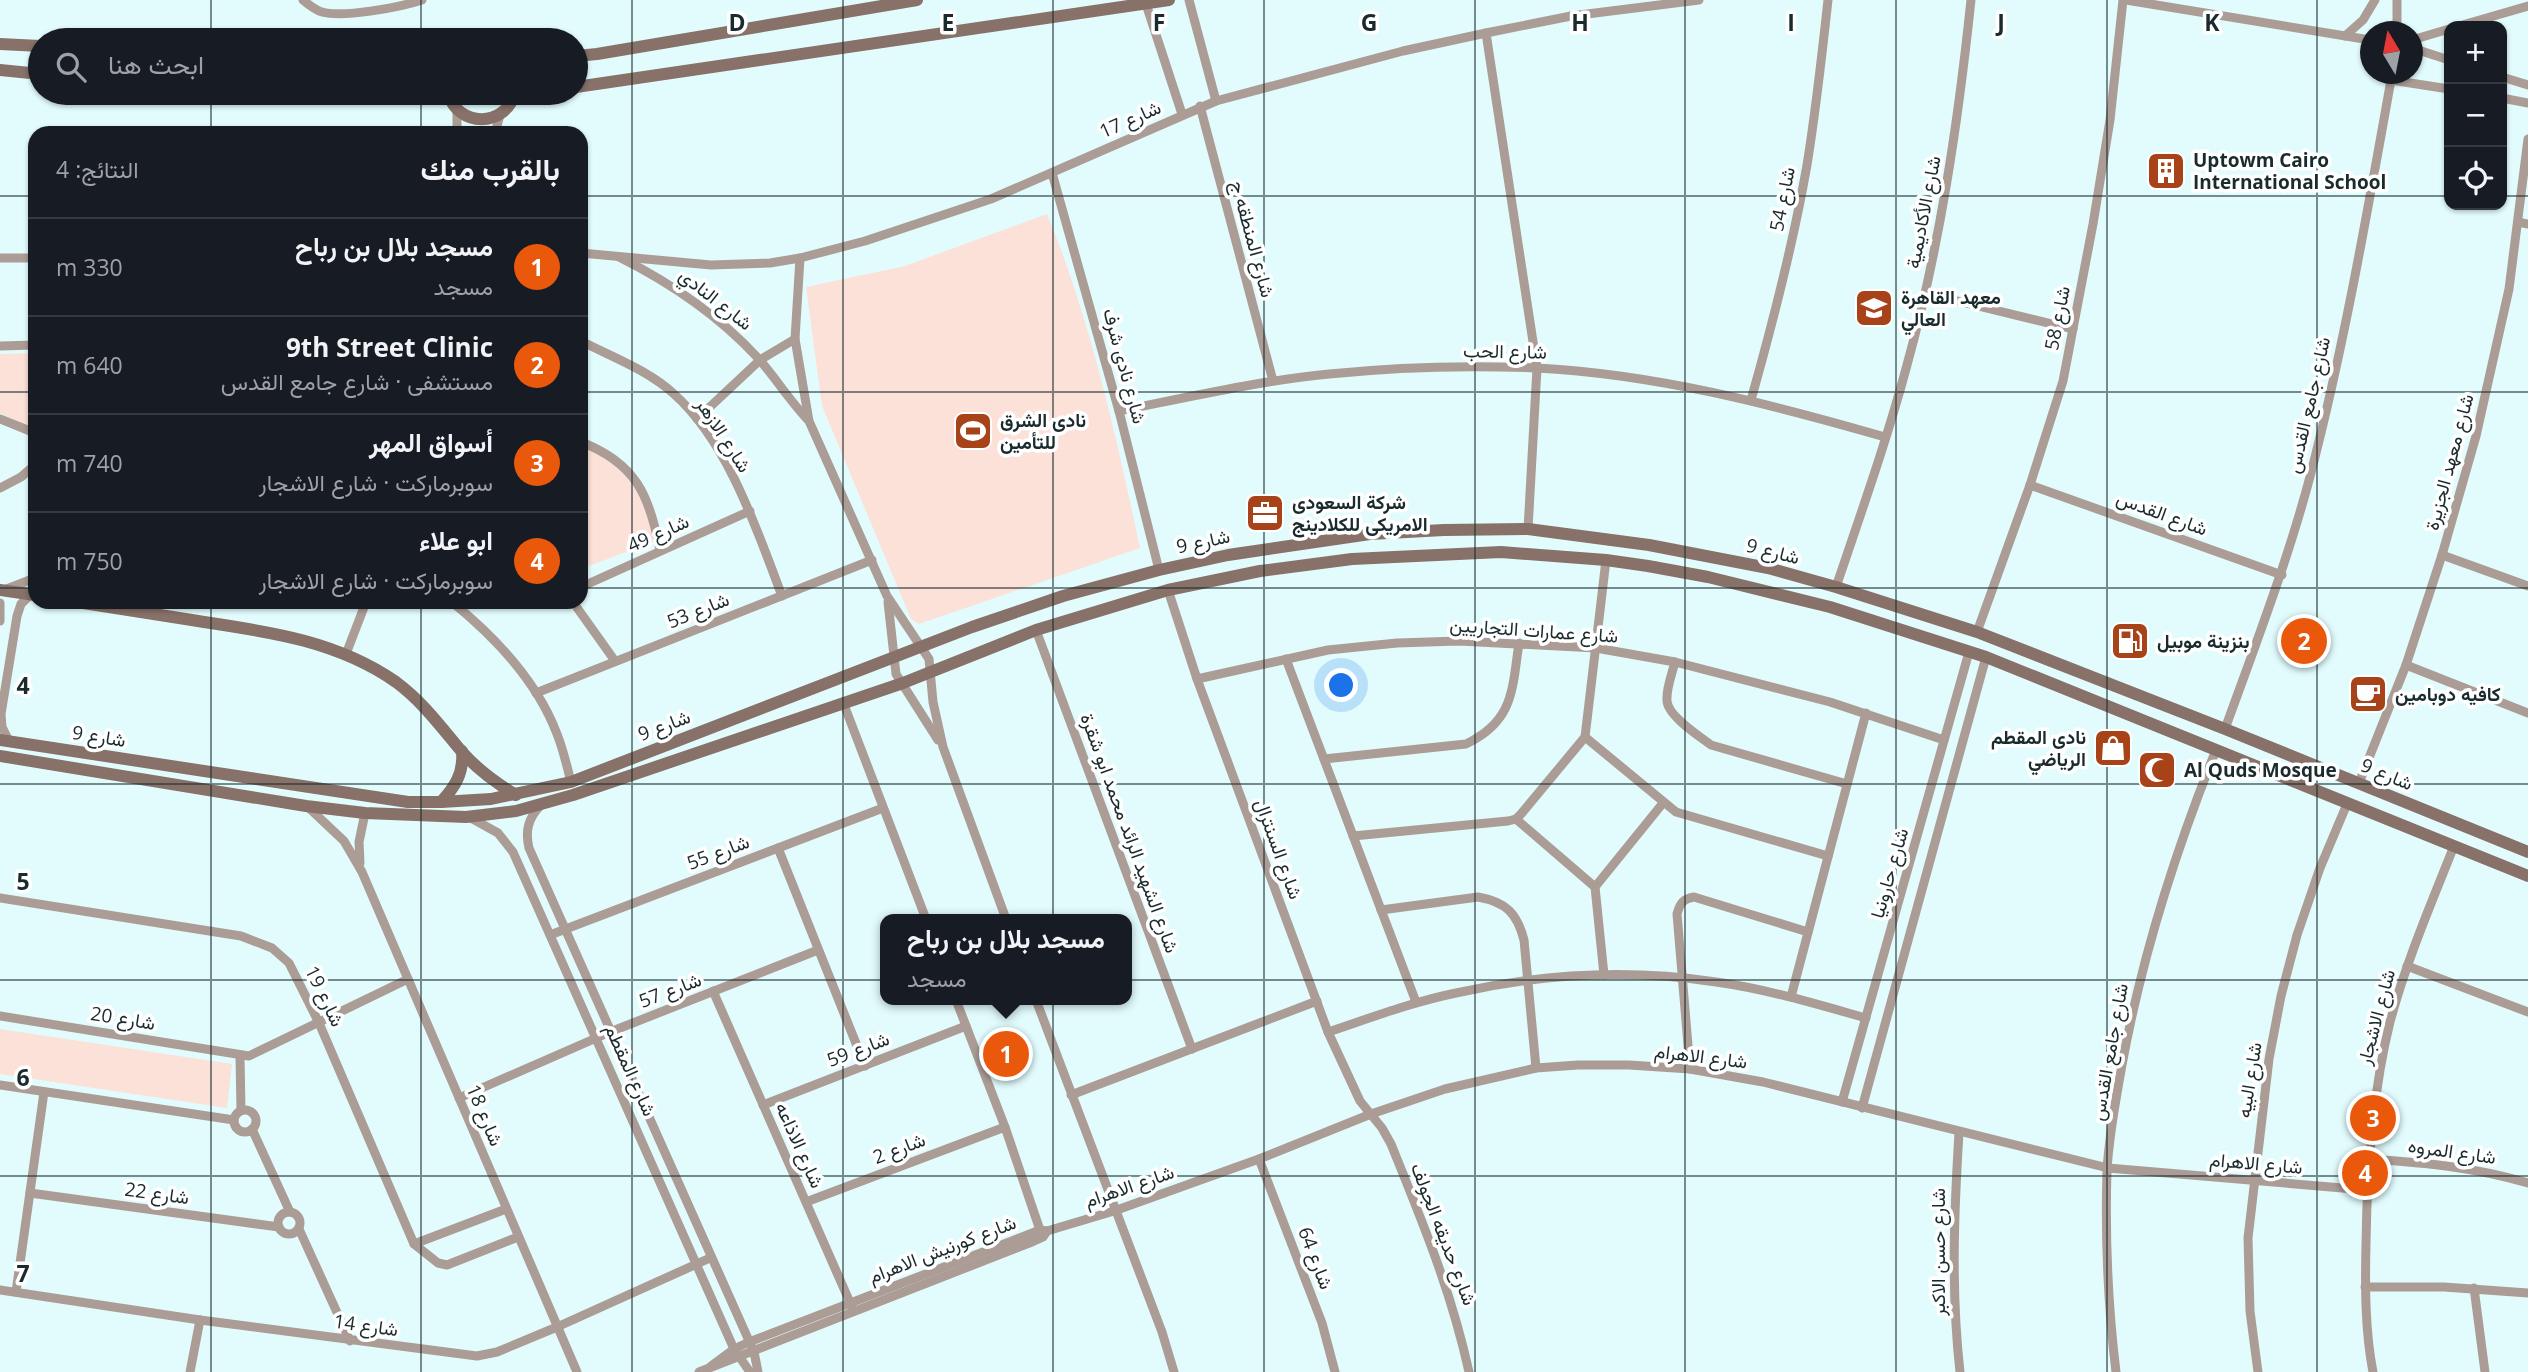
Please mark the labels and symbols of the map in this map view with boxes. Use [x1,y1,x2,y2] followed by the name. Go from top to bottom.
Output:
[728,6,746,38] text: D
[942,6,954,38] text: E
[1153,6,1165,38] text: F
[1361,6,1377,38] text: G
[1571,6,1589,38] text: H
[1787,6,1795,38] text: I
[1995,6,2005,38] text: J
[2204,6,2220,38] text: K
[2360,21,2423,84] north arrow
[1095,94,1165,144] street label: شارع 17
[2193,147,2386,195] place label: Uptowm Cairo International School
[2145,150,2187,192] building icon: Uptowm Cairo International School
[1899,153,1947,271] street label: شارع الأكاديمية
[1763,165,1801,233] street label: شارع 54
[1225,178,1281,300] street label: شارع المنطقه ج
[672,262,758,338] street label: شارع النادي
[1901,284,2001,336] place label: معهد القاهرة العالي
[2038,284,2076,352] street label: شارع 58
[1853,287,1895,329] school or university icon: معهد القاهرة العالي
[1097,305,1153,427] street label: شارع نادى شرف
[2280,334,2337,476] street label: شارع جامع القدس
[1463,337,1547,365] street label: شارع الحب
[2418,391,2480,533] street label: شارع معهد الجزيرة
[690,392,758,477] street label: شارع الازهر
[1000,407,1086,455] place label: نادى الشرق للتأمين
[952,410,994,452] sports icon: نادى الشرق للتأمين
[2113,485,2211,541] street label: شارع القدس
[1292,489,1428,538] place label: شركة السعودى الامريكى للكلادينج
[1244,492,1286,534] office icon: شركة السعودى الامريكى للكلادينج
[623,508,693,558] street label: شارع 49
[1174,523,1232,559] street label: شارع 9
[1744,532,1802,570] street label: شارع 9
[663,586,733,634] street label: شارع 53
[1449,611,1619,649] street label: شارع عمارات التجاريين
[2281,615,2327,667] pin: 2
[2109,620,2151,662] fuel station icon: بنزينة موبيل
[2157,628,2249,654] place label: بنزينة موبيل
[1324,668,1358,702] your location
[16,669,30,701] text: 4
[2347,673,2389,715] cafe icon: كافيه دوبامين
[2395,681,2501,707] place label: كافيه دوبامين
[634,703,694,747] street label: شارع 9
[1074,710,1186,956] street label: شارع الشهيد الرائد محمد ابو شقرة
[70,719,128,753] street label: شارع 9
[1991,724,2086,776] place label: نادي المقطم الرياضي
[2092,727,2134,769] shop icon: نادي المقطم الرياضي
[2136,749,2178,791] mosque icon: Al Quds Mosque
[2357,752,2417,796] street label: شارع 9
[2184,757,2337,783] place label: Al Quds Mosque
[1249,795,1309,903] street label: شارع السنترال
[1864,825,1914,921] street label: شارع حارونيا
[683,828,753,876] street label: شارع 55
[16,865,30,897] text: 5
[299,961,351,1031] street label: شارع 19
[635,966,705,1014] street label: شارع 57
[2351,966,2401,1069] street label: شارع الاشجار
[2084,981,2135,1123] street label: شارع جامع القدس
[89,1000,157,1036] street label: شارع 20
[599,1020,663,1120] street label: شارع المقطم
[823,1025,893,1073] street label: شارع 59
[983,1028,1029,1080] pin: 1
[1653,1037,1749,1075] street label: شارع الاهرام
[2230,1040,2268,1120] street label: شارع البيه
[16,1061,30,1093] text: 6
[460,1080,510,1150] street label: شارع 18
[2350,1092,2396,1144] pin: 3
[769,1098,831,1192] street label: شارع الاذاعه
[869,1126,929,1170] street label: شارع 2
[2406,1132,2498,1170] street label: شارع المروه
[2208,1146,2304,1180] street label: شارع الاهرام
[2342,1147,2388,1199] pin: 4
[1081,1159,1177,1213] street label: شارع الاهرام
[1405,1159,1483,1309] street label: شارع حديقه الجولف
[123,1176,191,1210] street label: شارع 22
[1925,1188,1951,1317] street label: شارع حسن الاكبر
[864,1209,1020,1289] street label: شارع كورنيش الاهرام
[1292,1223,1340,1293] street label: شارع 64
[16,1257,30,1289] text: 7
[332,1308,400,1342] street label: شارع 14

